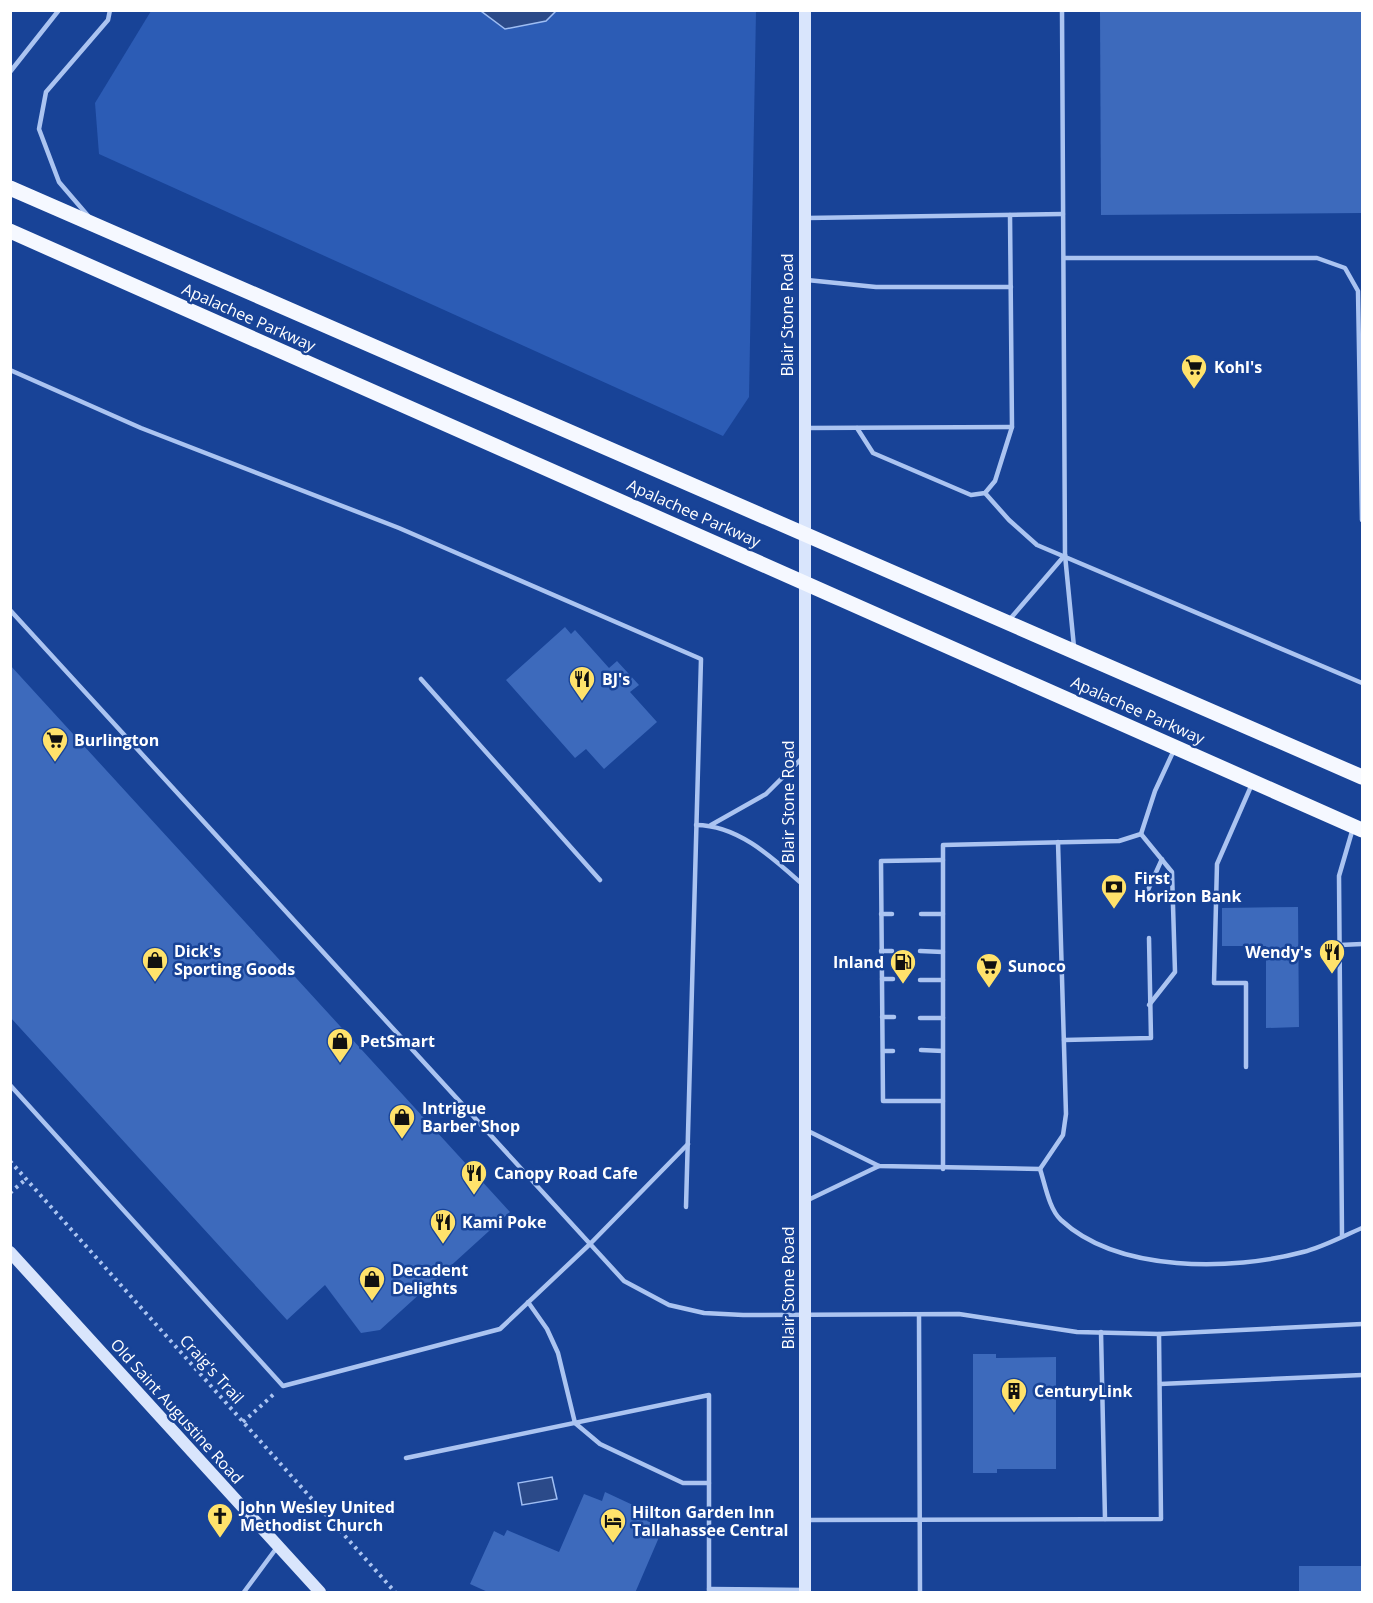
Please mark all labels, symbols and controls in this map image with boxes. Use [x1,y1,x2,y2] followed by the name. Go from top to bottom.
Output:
[776,253,798,377] street label: Blair Stone Road
[179,278,320,357] street label: Apalachee Parkway
[1179,352,1209,390] supermarket icon: Kohl's
[1214,356,1262,378] place label: Kohl's
[624,474,765,553] street label: Apalachee Parkway
[567,664,597,702] restaurant icon: BJ's
[602,668,630,690] place label: BJ's
[1068,671,1209,750] street label: Apalachee Parkway
[40,725,70,763] supermarket icon: Burlington
[74,729,159,751] place label: Burlington
[777,740,799,864] street label: Blair Stone Road
[1134,867,1242,907] place label: First Horizon Bank
[1099,872,1129,910] bank icon: First Horizon Bank
[1317,937,1347,975] restaurant icon: Wendy's
[174,940,295,980] place label: Dick's Sporting Goods
[1245,941,1312,963] place label: Wendy's
[140,945,170,983] shop icon: Dick's Sporting Goods
[888,947,918,985] fuel station icon: Inland
[833,951,884,973] place label: Inland
[974,951,1004,989] supermarket icon: Sunoco
[1008,955,1066,977] place label: Sunoco
[325,1026,355,1064] shop icon: PetSmart
[360,1030,435,1052] place label: PetSmart
[422,1097,520,1137] place label: Intrigue Barber Shop
[387,1102,417,1140] shop icon: Intrigue Barber Shop
[459,1158,489,1196] restaurant icon: Canopy Road Cafe
[494,1162,638,1184] place label: Canopy Road Cafe
[428,1207,458,1245] restaurant icon: Kami Poke
[462,1211,546,1233] place label: Kami Poke
[777,1226,799,1350] street label: Blair Stone Road
[392,1259,468,1299] place label: Decadent Delights
[357,1264,387,1302] shop icon: Decadent Delights
[175,1330,249,1408] street label: Craig's Trail
[106,1334,248,1488] street label: Old Saint Augustine Road
[999,1376,1029,1414] building icon: CenturyLink
[1034,1380,1132,1402] place label: CenturyLink
[238,1496,395,1536] place label: John Wesley United Methodist Church
[205,1501,235,1539] church icon: John Wesley United Methodist Church
[632,1501,788,1541] place label: Hilton Garden Inn Tallahassee Central
[598,1506,628,1544] hotel icon: Hilton Garden Inn Tallahassee Central

